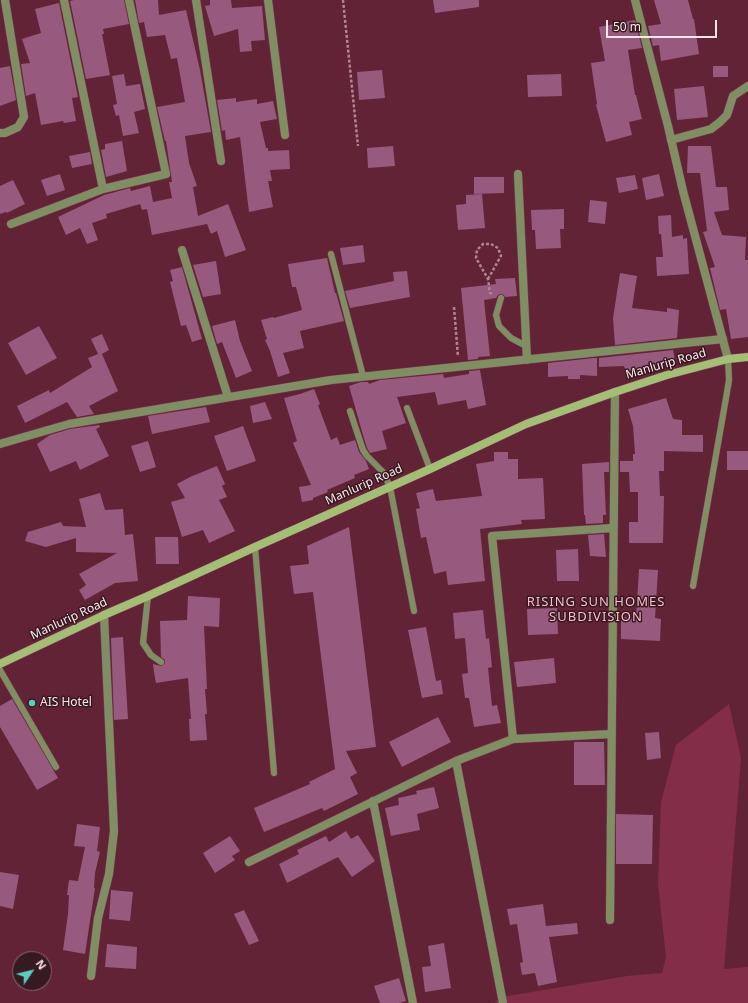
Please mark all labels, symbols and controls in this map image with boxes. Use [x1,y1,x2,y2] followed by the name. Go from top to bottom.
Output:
[608,12,719,38] scale bar
[613,18,641,35] text: 50 m
[624,346,708,382] street label: Manlurip Road
[323,462,405,508] street label: Manlurip Road
[527,594,665,625] district label: RISING SUN HOMES SUBDIVISION
[28,595,110,643] street label: Manlurip Road
[40,696,92,710] place label: AIS Hotel
[27,698,37,708] marker: AIS Hotel
[12,951,52,991] north arrow
[33,956,50,972] text: N

